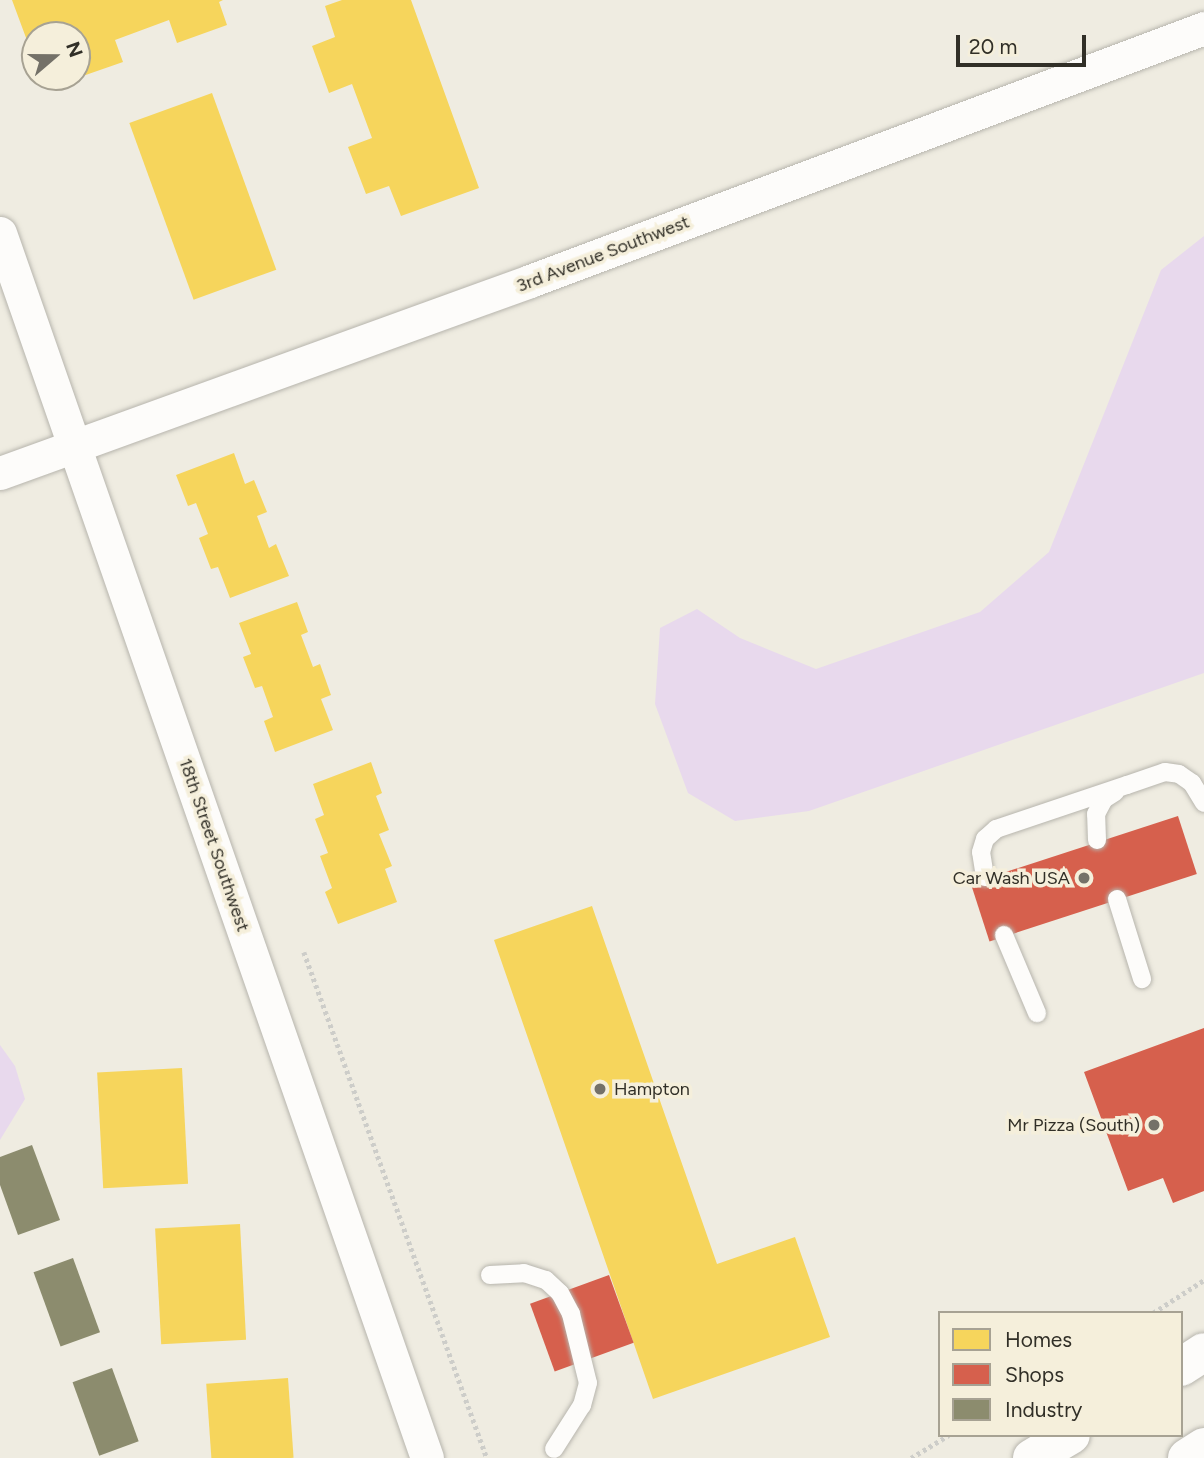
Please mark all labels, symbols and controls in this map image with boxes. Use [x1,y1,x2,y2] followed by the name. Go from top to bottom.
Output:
[21,21,91,91] north arrow
[959,21,1088,65] scale bar
[969,34,1017,59] text: 20 m
[61,38,88,60] text: N
[514,211,692,297] street label: 3rd Avenue Southwest
[174,756,254,934] street label: 18th Street Southwest
[953,867,1070,889] place label: Car Wash USA
[1076,870,1092,886] marker: Car Wash USA
[614,1078,690,1100] place label: Hampton
[592,1081,608,1097] marker: Hampton
[1007,1114,1140,1136] place label: Mr Pizza (South)
[1146,1117,1162,1133] marker: Mr Pizza (South)
[938,1311,1183,1437] legend
[1005,1327,1072,1352] text: Homes
[1005,1362,1064,1387] text: Shops
[1005,1397,1082,1422] text: Industry

